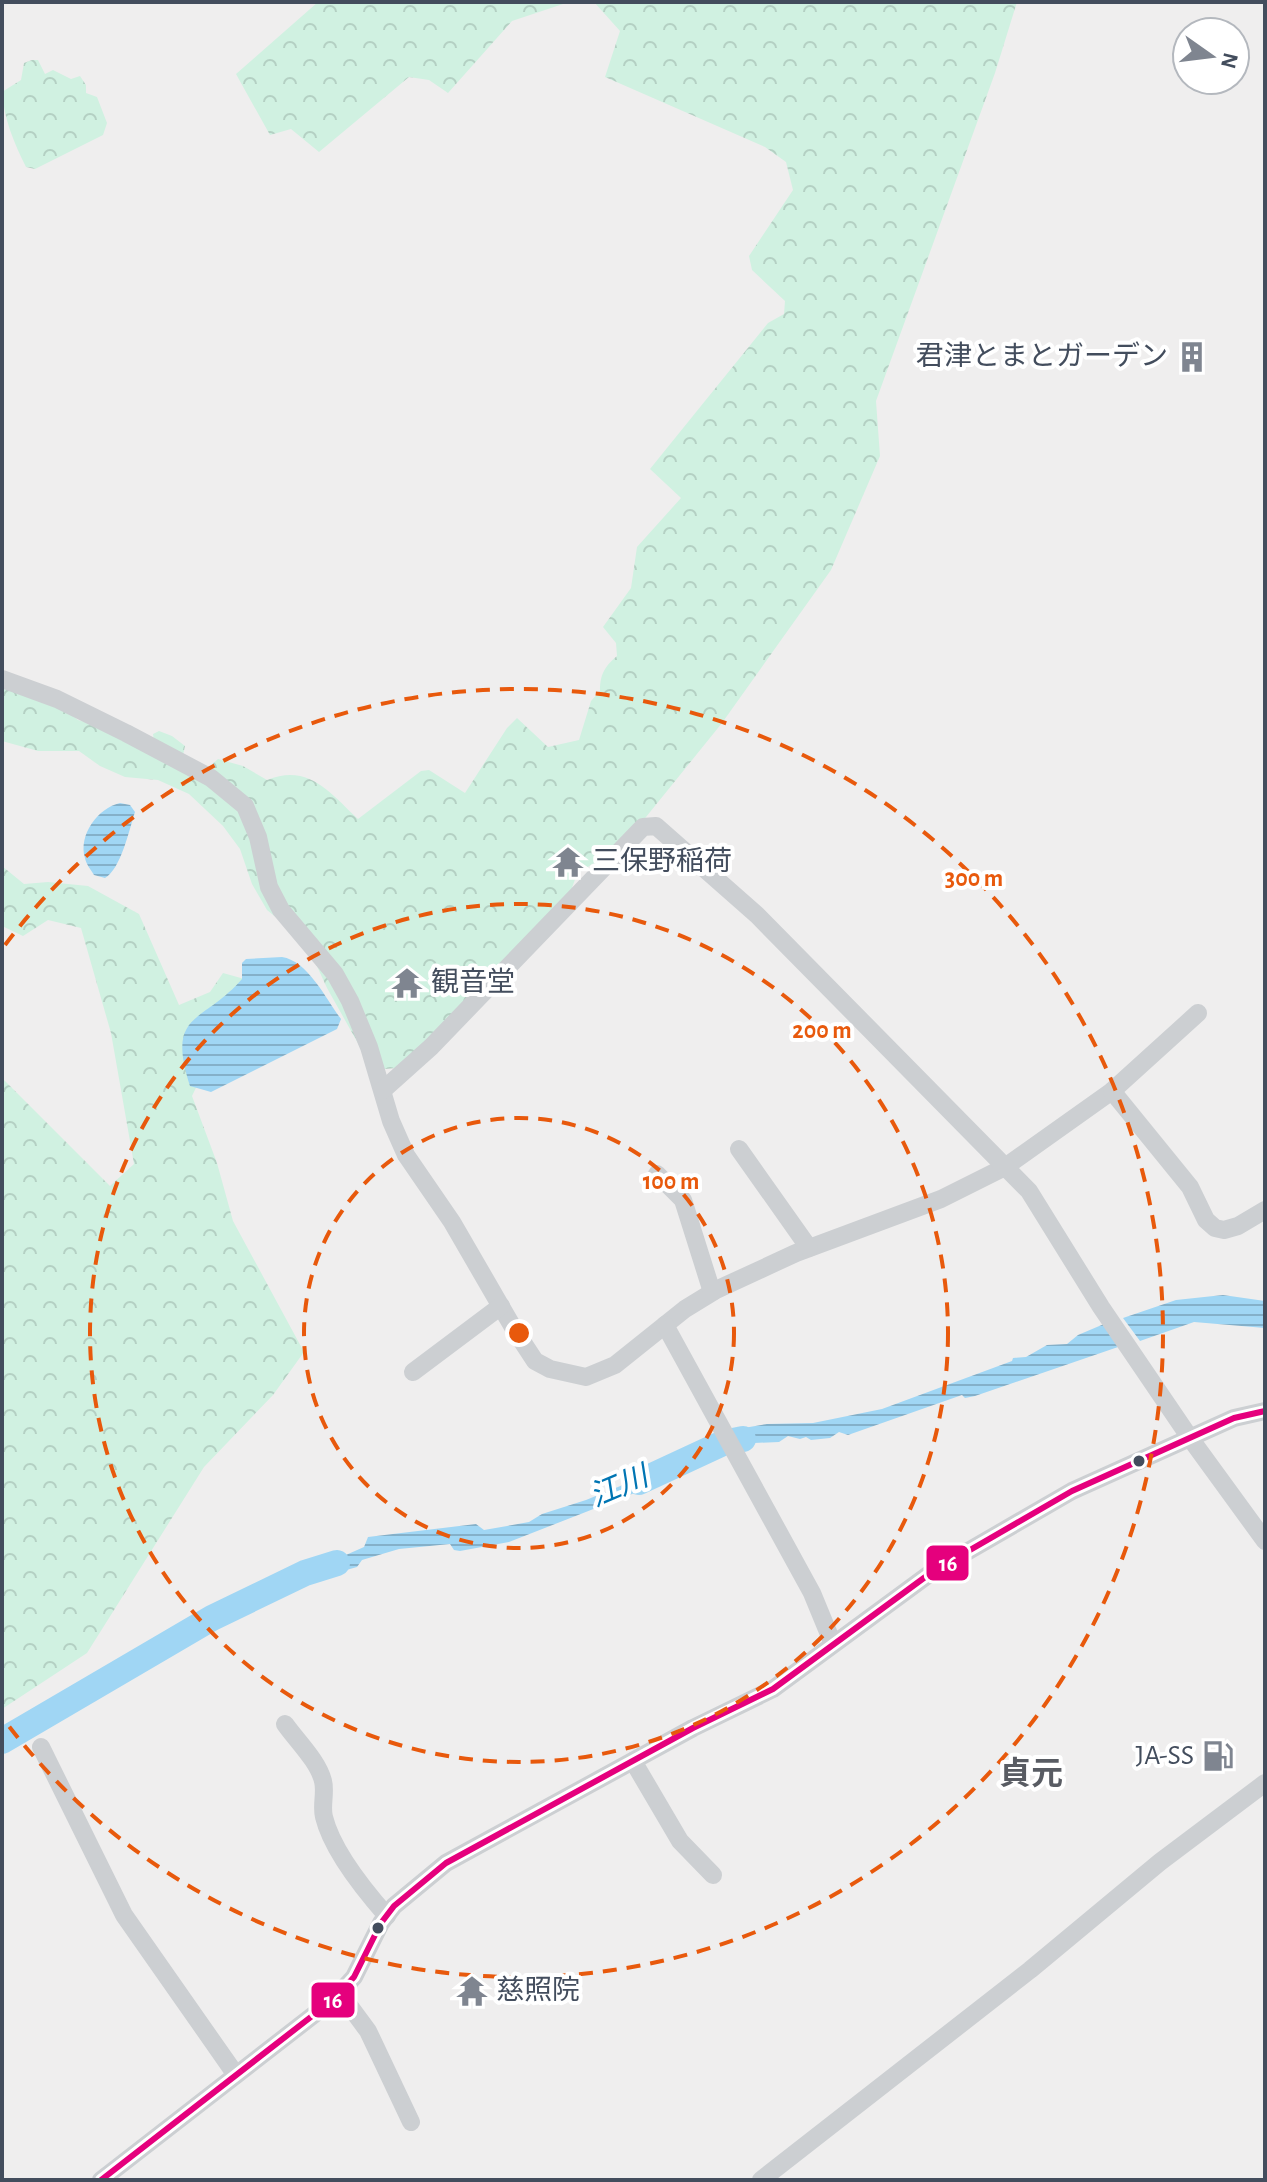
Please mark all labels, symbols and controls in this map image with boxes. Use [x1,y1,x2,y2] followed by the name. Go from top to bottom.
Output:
[1171,16,1251,96] north arrow
[1217,51,1242,71] text: N
[1175,340,1209,374] building icon: 君津とまとガーデン
[916,341,1168,371] place label: 君津とまとガーデン
[551,845,585,879] temple icon: 三保野稲荷
[592,846,732,876] place label: 三保野稲荷
[945,867,1003,891] text: 300 m
[390,966,424,1000] temple icon: 観音堂
[431,967,515,997] place label: 観音堂
[792,1019,852,1043] text: 200 m
[643,1170,699,1194] text: 100 m
[505,1319,533,1347] centre of rings
[1131,1453,1147,1469] unlabelled marker
[585,1459,655,1513] water label: 江川
[925,1544,970,1582] line badge: 16
[939,1553,957,1575] text: 16
[1201,1739,1235,1773] fuel station icon: JA-SS
[1136,1742,1194,1770] place label: JA-SS
[999,1756,1063,1790] district label: 貞元
[370,1920,386,1936] unlabelled marker
[455,1974,489,2008] temple icon: 慈照院
[496,1975,580,2005] place label: 慈照院
[310,1981,356,2019] line badge: 16
[324,1990,342,2012] text: 16

